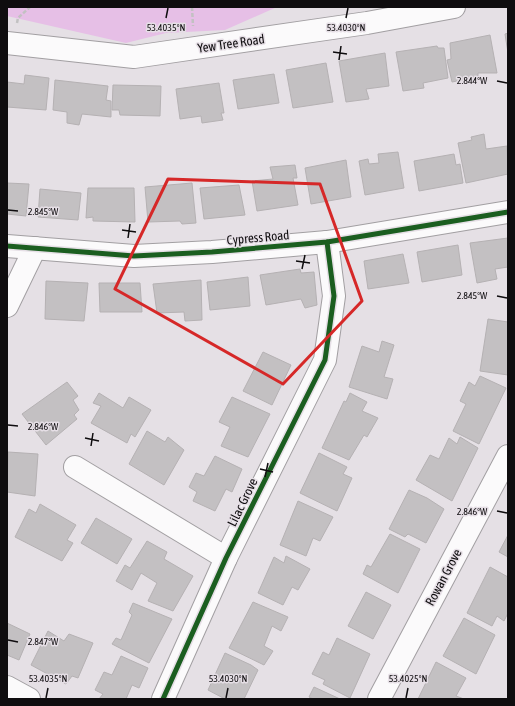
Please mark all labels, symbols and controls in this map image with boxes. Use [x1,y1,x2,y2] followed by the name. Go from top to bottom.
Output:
[147,22,185,33] text: 53.4035°N
[327,22,365,33] text: 53.4030°N
[197,31,265,56] street label: Yew Tree Road
[457,75,488,86] text: 2.844°W
[28,206,59,217] text: 2.845°W
[226,227,290,248] street label: Cypress Road
[457,290,488,301] text: 2.845°W
[28,421,59,432] text: 2.846°W
[224,476,261,529] street label: Lilac Grove
[457,506,488,517] text: 2.846°W
[422,546,465,608] street label: Rowan Grove
[28,636,59,647] text: 2.847°W
[29,673,67,684] text: 53.4035°N
[209,673,247,684] text: 53.4030°N
[389,673,427,684] text: 53.4025°N

